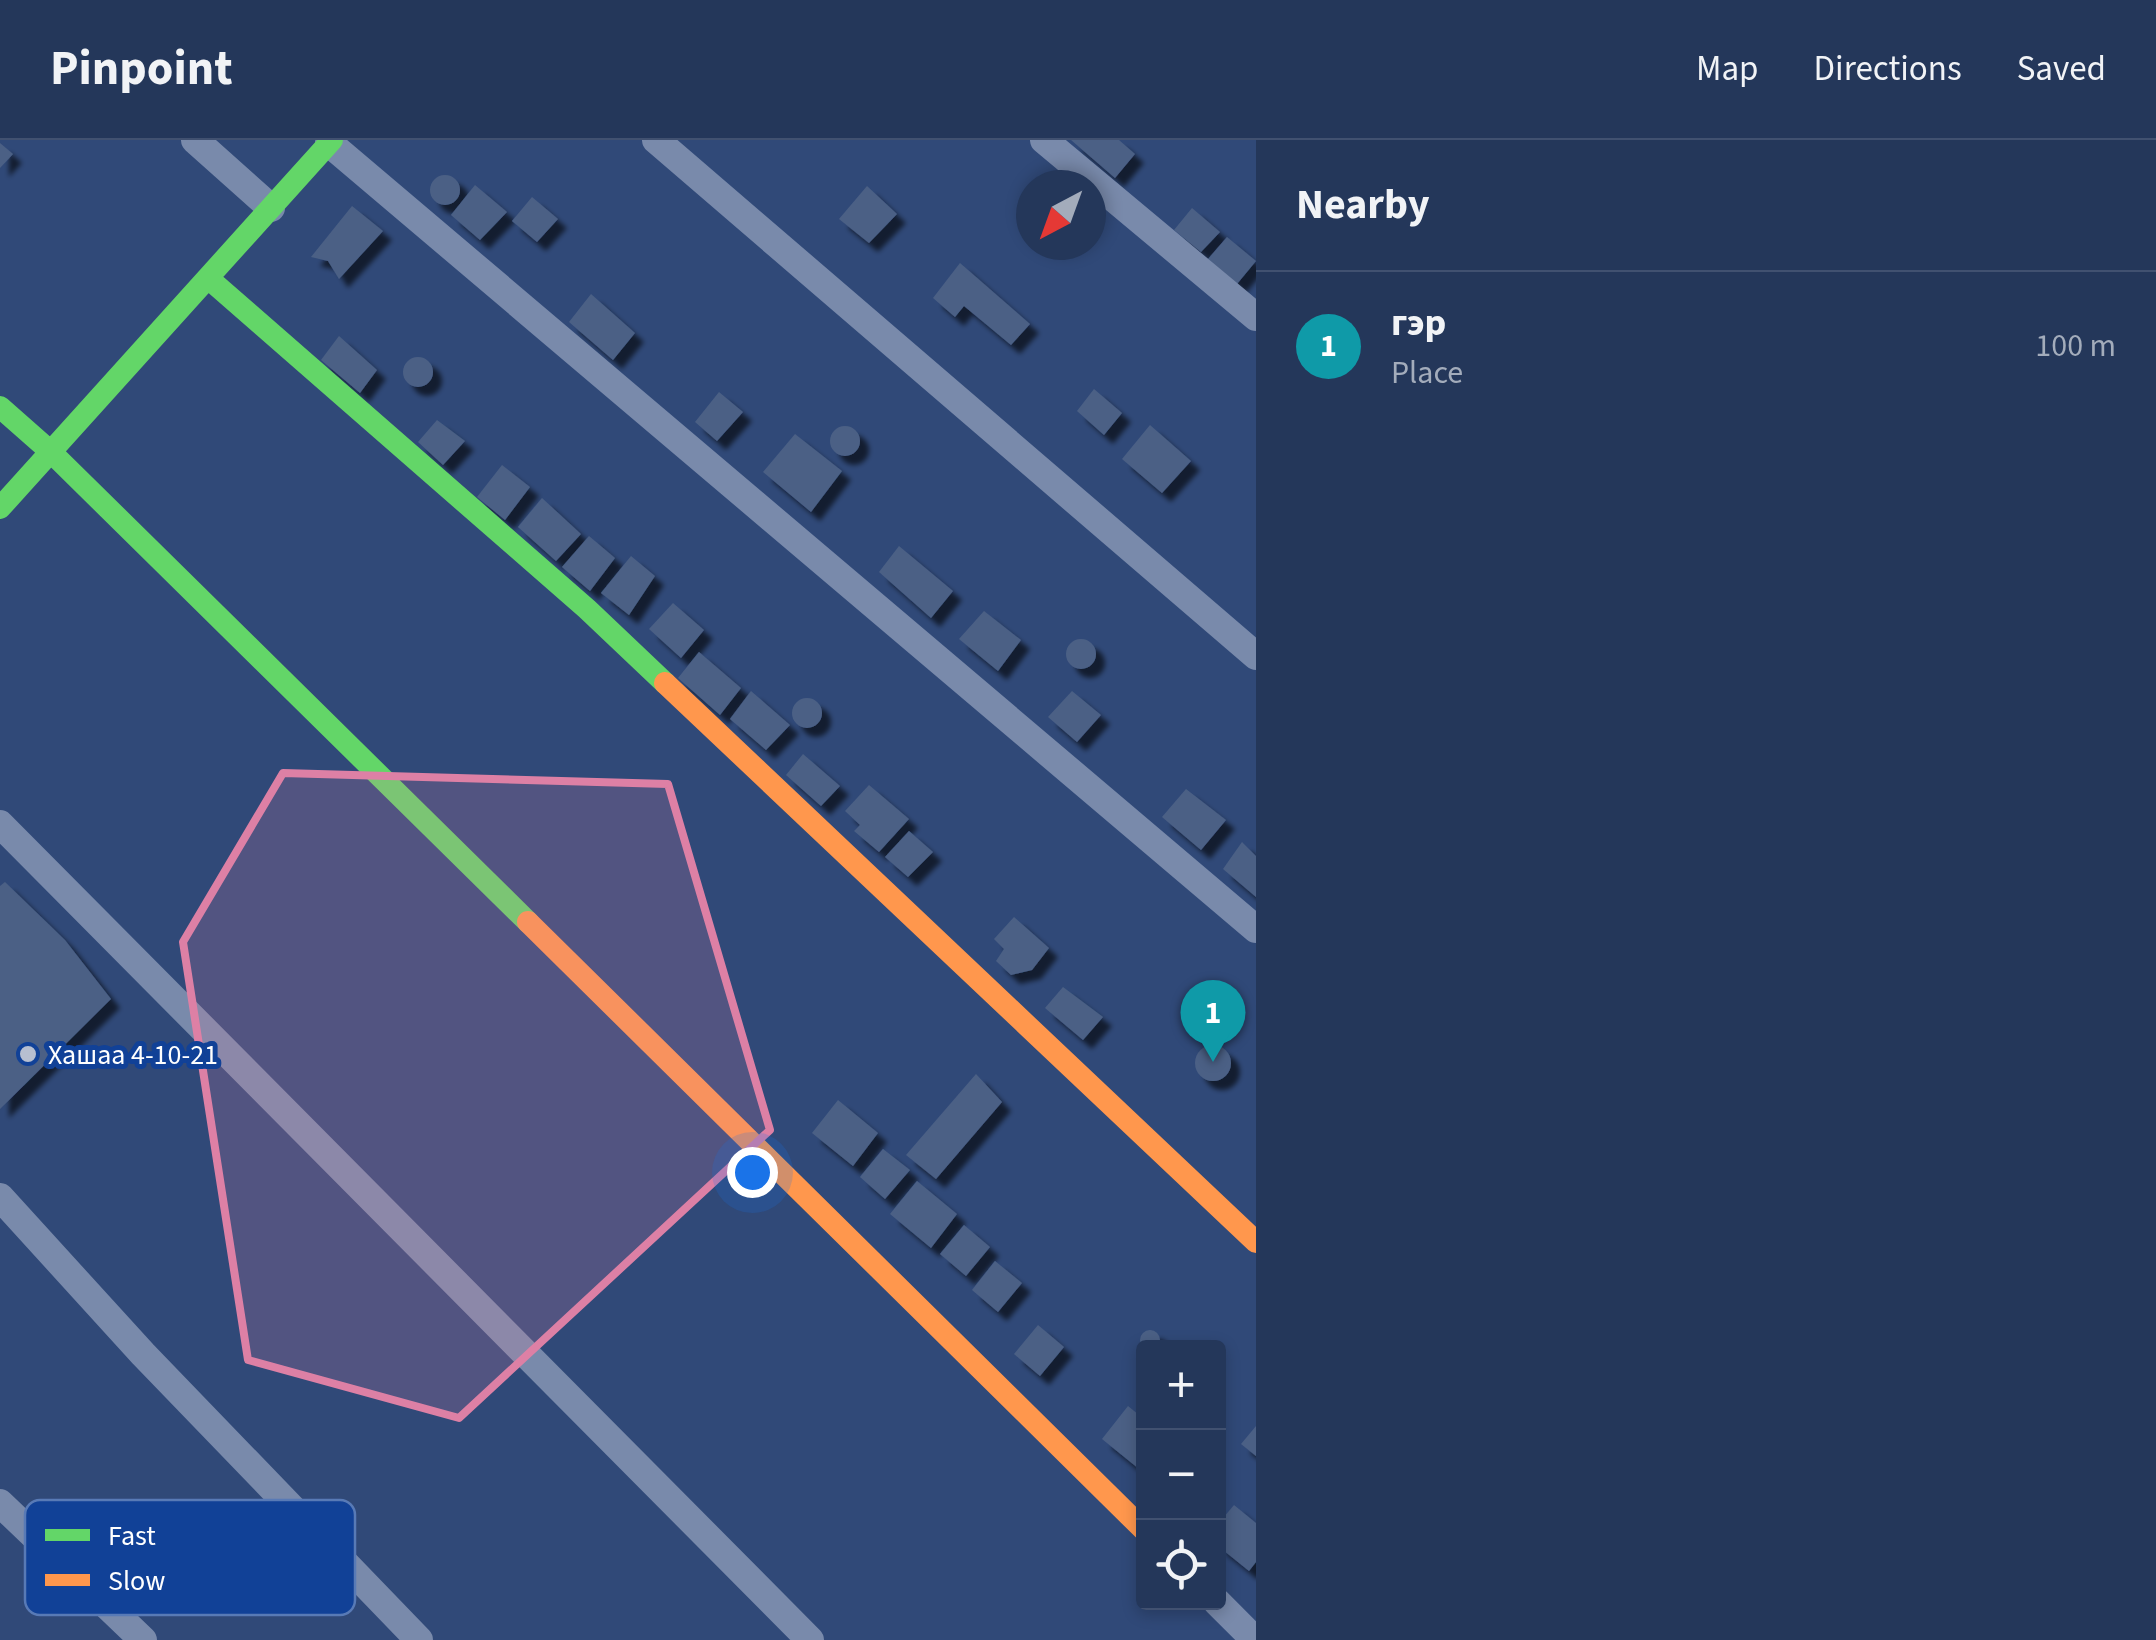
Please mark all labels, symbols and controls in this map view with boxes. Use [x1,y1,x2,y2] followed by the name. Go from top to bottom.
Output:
[50,35,233,103] text: Pinpoint
[1696,44,1759,94] text: Map
[1814,44,1962,94] text: Directions
[2017,44,2106,94] text: Saved
[1016,170,1106,260] north arrow
[1296,175,1430,235] text: Nearby
[1391,296,1446,350] text: гэр
[1320,323,1337,369] text: 1
[2035,323,2116,369] text: 100 m
[1391,350,1463,396] text: Place
[1180,980,1246,1062] pin: 1
[48,1035,218,1075] place label: Хашаа 4-10-21
[17,1043,39,1065] marker: Хашаа 4-10-21
[727,1147,778,1198] your location
[1136,1340,1226,1610] map controls
[1136,1340,1226,1430] button: +
[1136,1430,1226,1520] button: −
[25,1500,355,1615] legend
[108,1516,156,1556] text: Fast
[1136,1520,1226,1610] button: locate
[108,1561,165,1601] text: Slow

